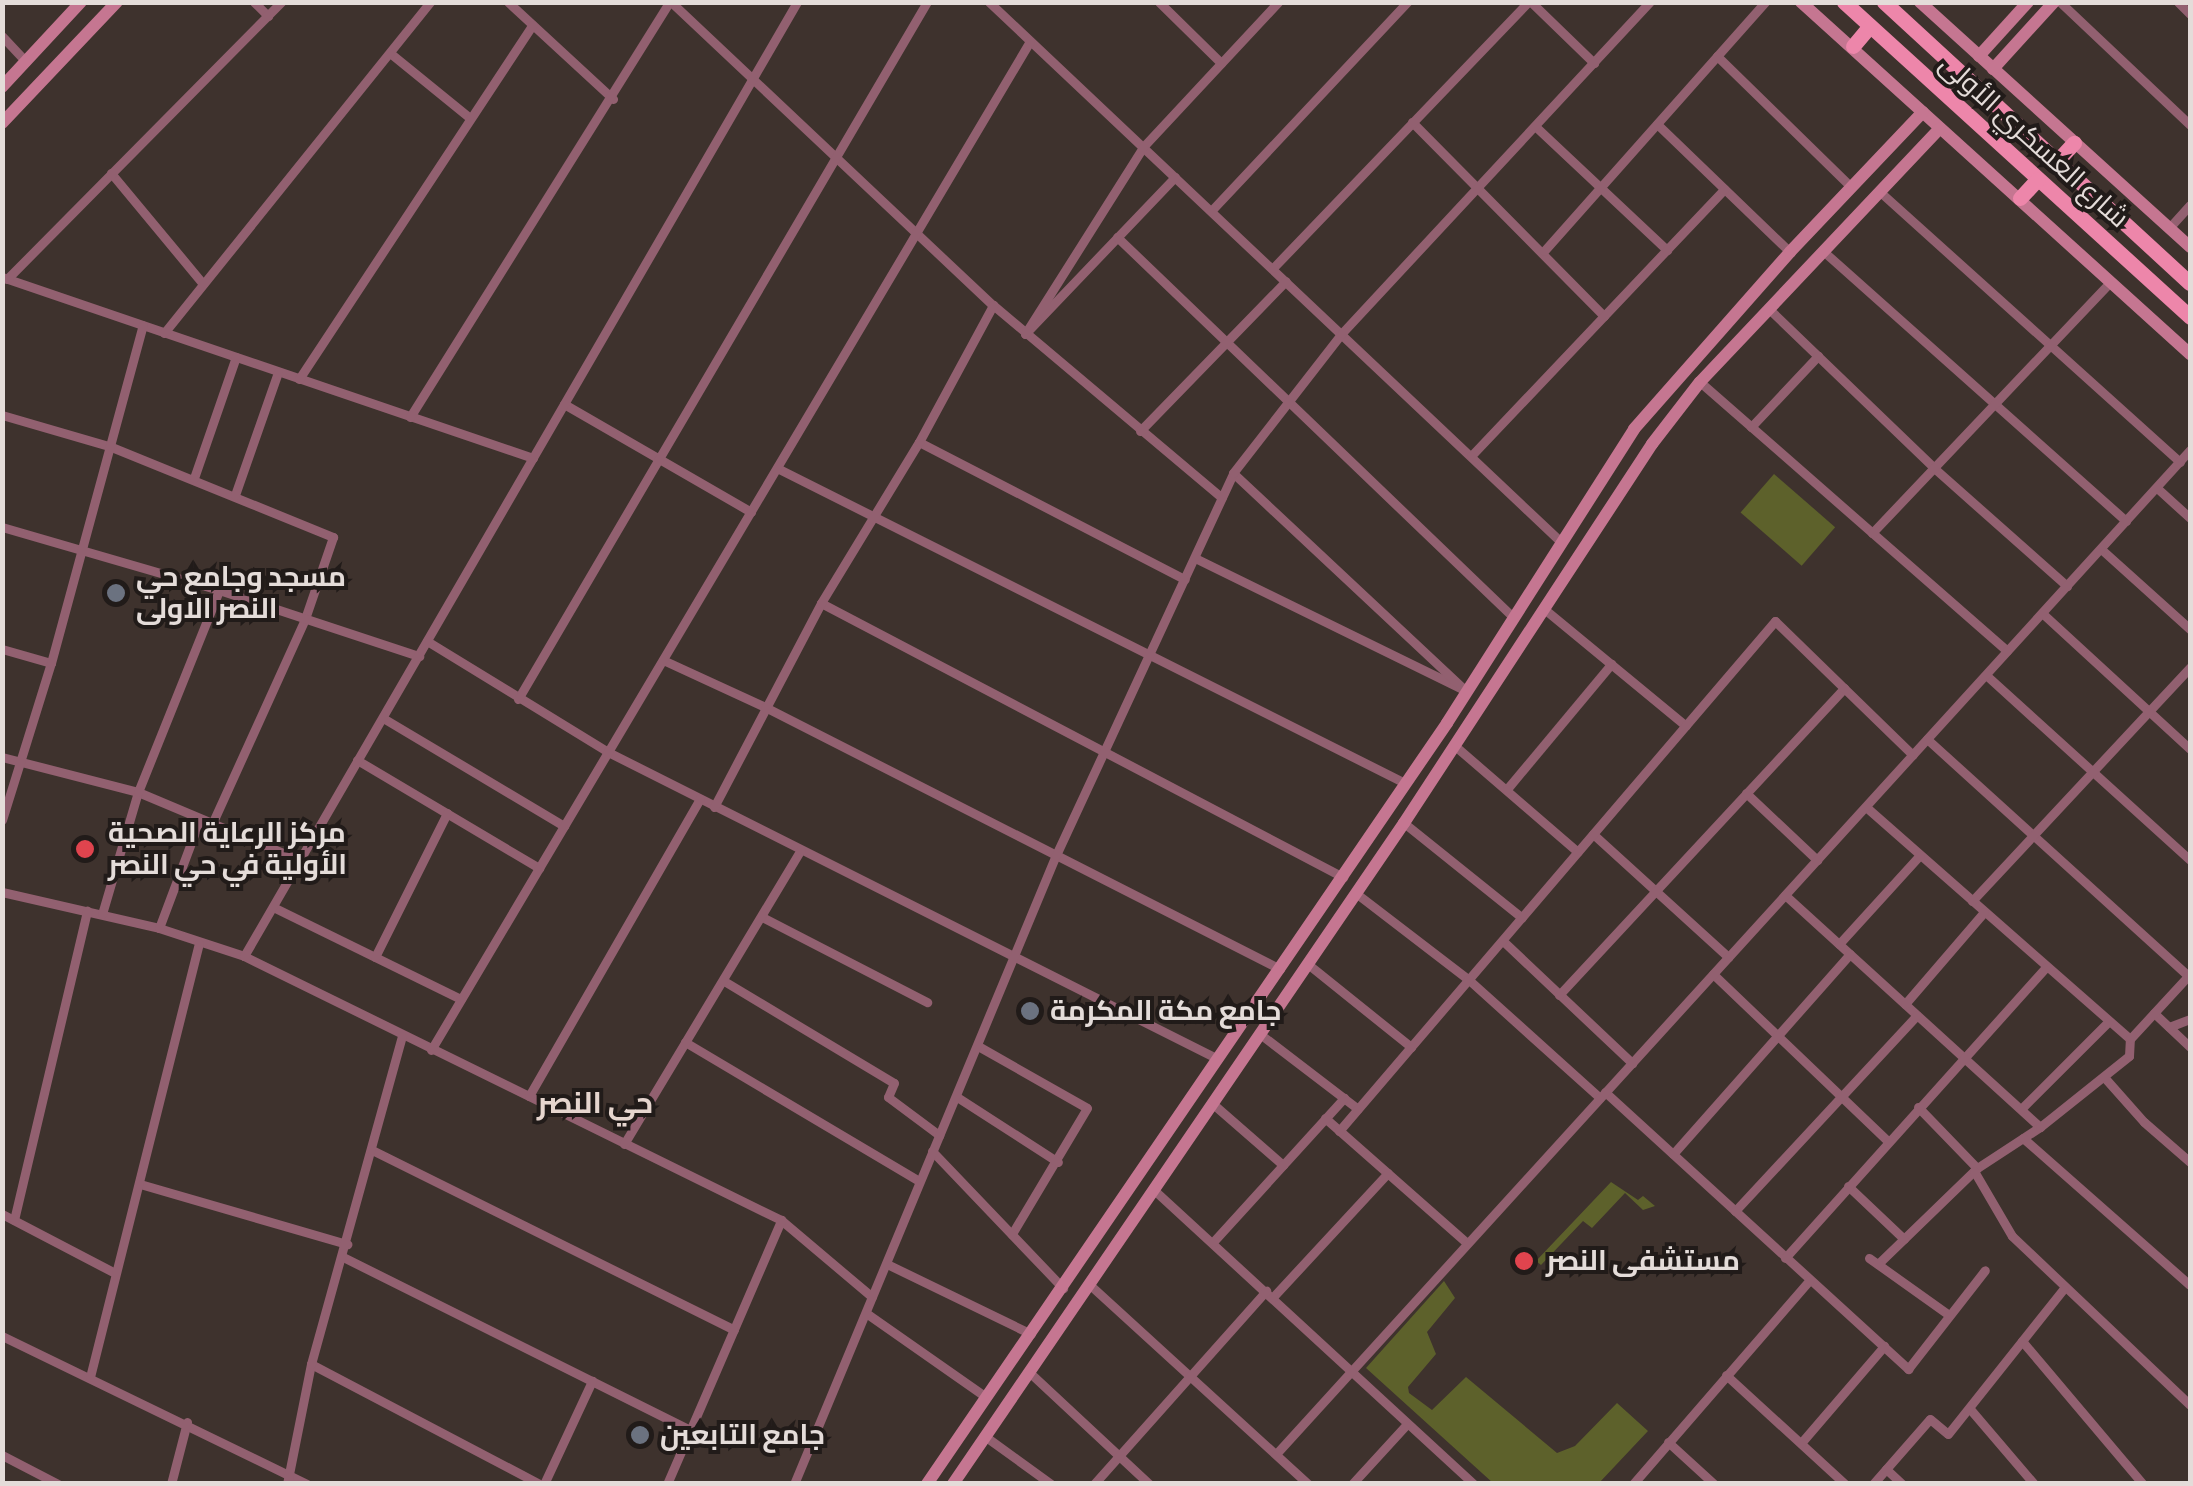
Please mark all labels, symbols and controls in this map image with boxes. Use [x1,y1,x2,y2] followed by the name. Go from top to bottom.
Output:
[1932,47,2136,235] street label: شارع العسكري الأولى
[136,560,346,626] place label: مسجد وجامع حي النصر الاولى
[105,582,127,604] marker: مسجد وجامع حي النصر الاولى
[108,816,347,882] place label: مركز الرعاية الصحية الأولية في حي النصر
[72,836,98,862] marker: مركز الرعاية الصحية الأولية في حي النصر
[1050,994,1281,1028] place label: جامع مكة المكرمة
[1019,1000,1041,1022] marker: جامع مكة المكرمة
[537,1085,653,1121] district label: حي النصر
[1546,1244,1740,1278] place label: مستشفى النصر
[1511,1248,1537,1274] marker: مستشفى النصر
[660,1418,825,1452] place label: جامع التابعين
[629,1424,651,1446] marker: جامع التابعين

